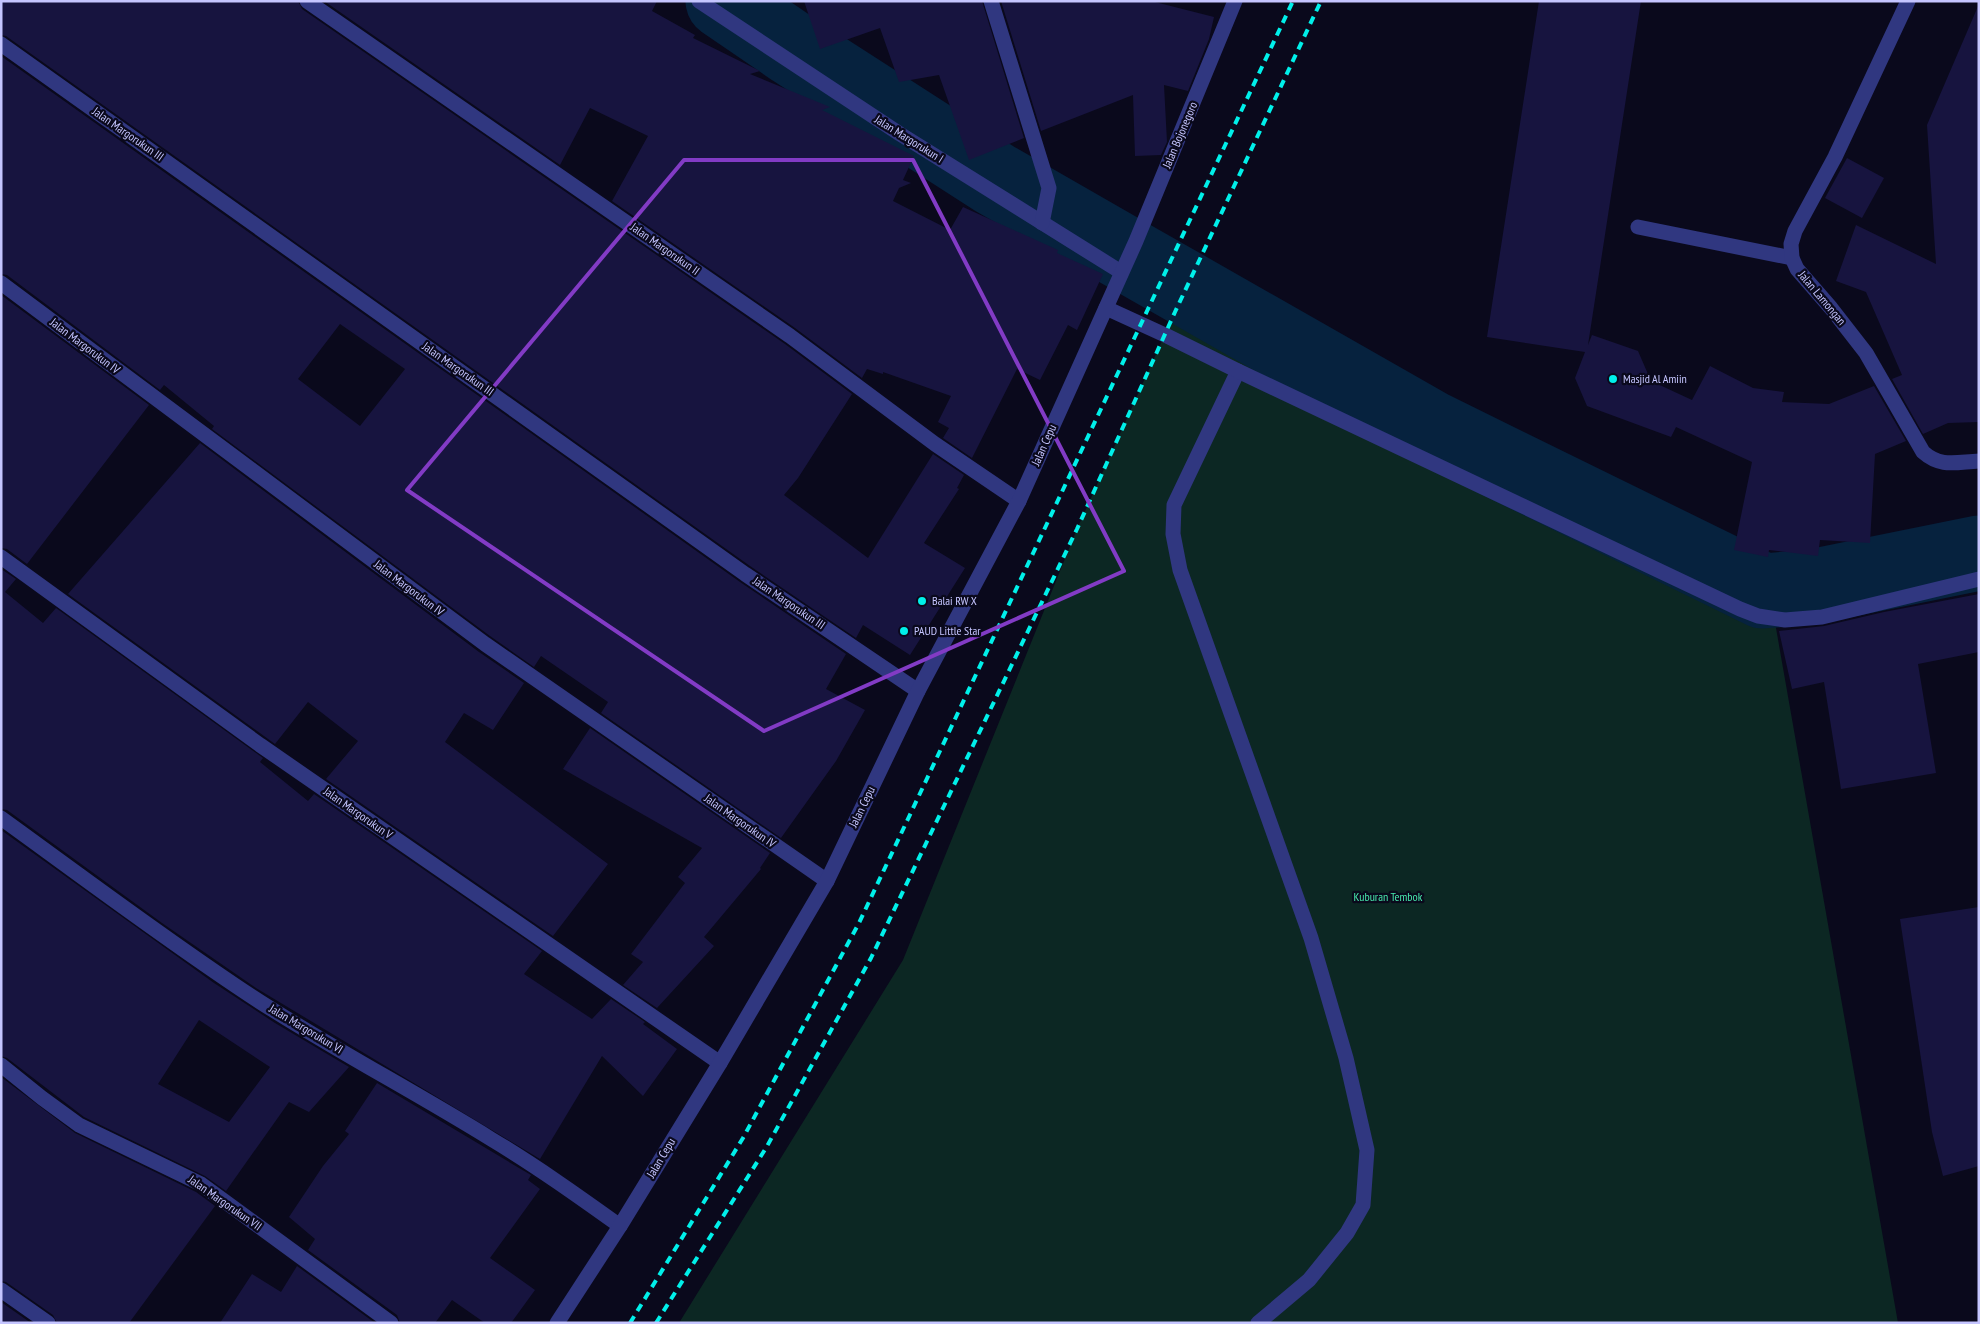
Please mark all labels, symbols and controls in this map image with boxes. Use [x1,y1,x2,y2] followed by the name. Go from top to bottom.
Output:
[1158,99,1200,171] street label: Jalan Bojonegoro
[89,103,167,164] street label: Jalan Margorukun III
[871,111,946,166] street label: Jalan Margorukun I
[627,219,703,278] street label: Jalan Margorukun II
[1795,267,1849,328] street label: Jalan Lamongan
[47,314,124,377] street label: Jalan Margorukun IV
[419,338,497,399] street label: Jalan Margorukun III
[1623,371,1687,386] place label: Masjid Al Amiin
[1607,373,1619,385] marker: Masjid Al Amiin
[1027,422,1059,469] street label: Jalan Cepu
[371,556,448,619] street label: Jalan Margorukun IV
[750,572,828,632] street label: Jalan Margorukun III
[932,593,977,608] place label: Balai RW X
[916,595,928,607] marker: Balai RW X
[914,623,981,638] place label: PAUD Little Star
[898,625,910,637] marker: PAUD Little Star
[320,783,396,842] street label: Jalan Margorukun V
[845,784,878,831] street label: Jalan Cepu
[701,790,779,851] street label: Jalan Margorukun IV
[1354,889,1423,904] park label: Kuburan Tembok
[266,1000,346,1056] street label: Jalan Margorukun VI
[642,1135,678,1181] street label: Jalan Cepu
[185,1171,265,1233] street label: Jalan Margorukun VII

